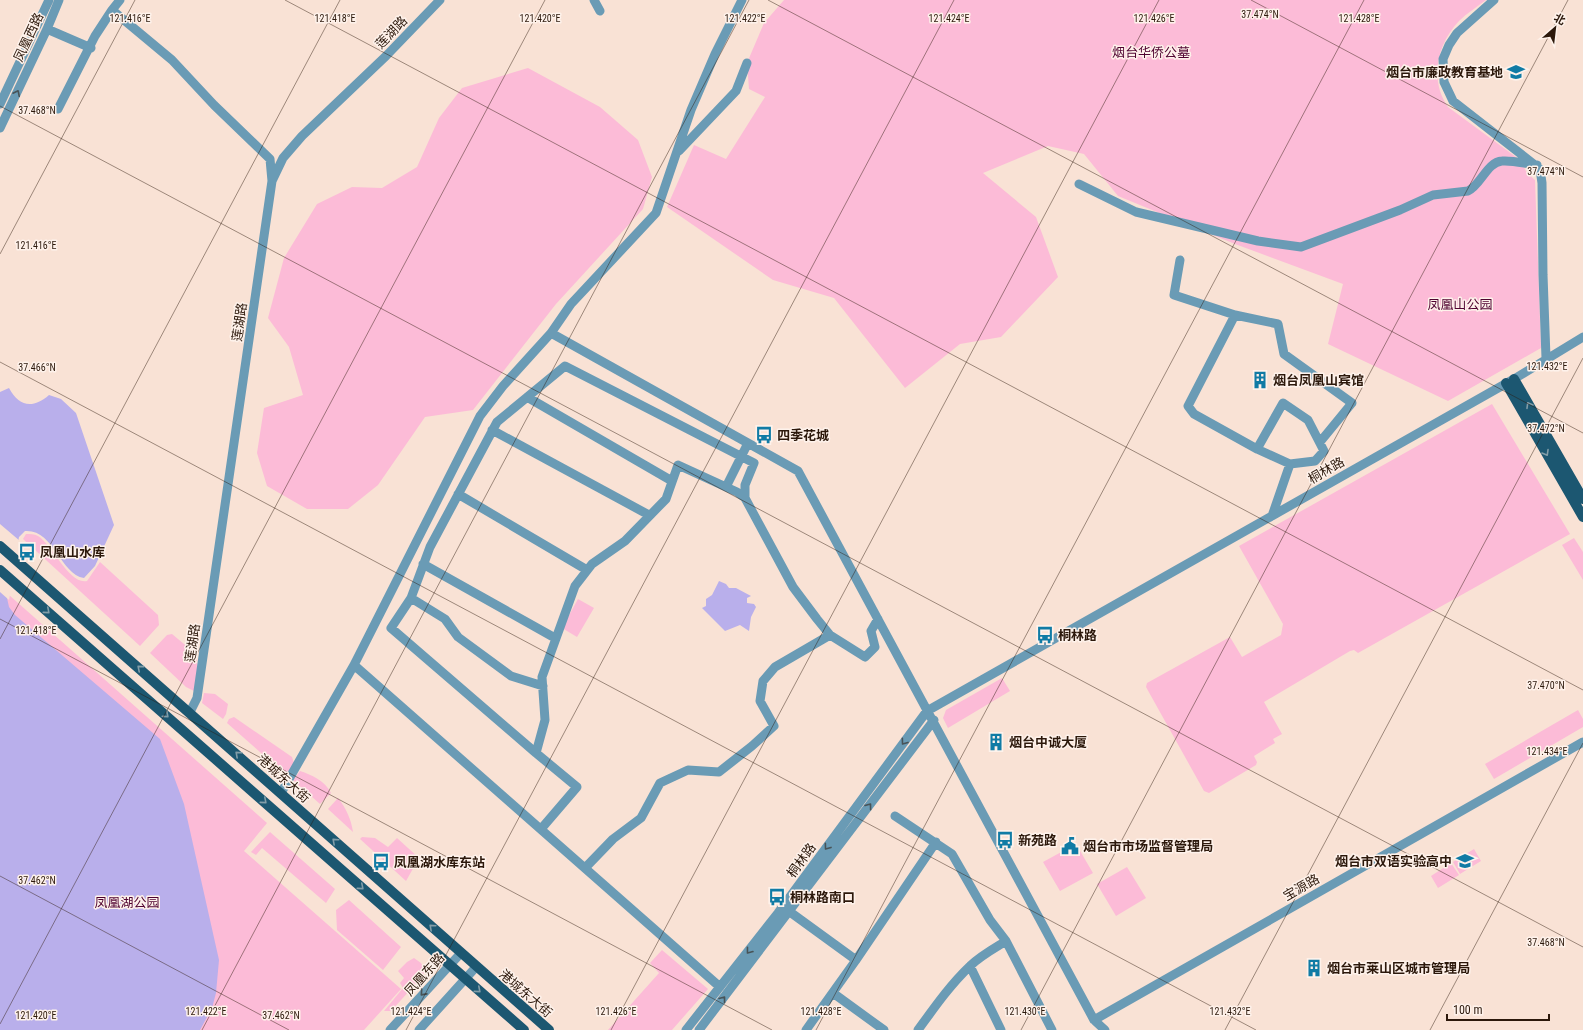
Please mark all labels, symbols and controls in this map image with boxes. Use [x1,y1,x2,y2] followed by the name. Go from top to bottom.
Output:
[1535,8,1575,48] north arrow
[1241,9,1279,20] text: 37.474°N
[11,10,46,64] street label: 凤凰西路
[1552,11,1567,28] text: 北
[110,13,151,24] text: 121.416°E
[315,13,356,24] text: 121.418°E
[372,13,410,52] street label: 莲湖路
[520,13,561,24] text: 121.420°E
[725,13,766,24] text: 121.422°E
[929,13,970,24] text: 121.424°E
[1134,13,1175,24] text: 121.426°E
[1339,13,1380,24] text: 121.428°E
[1112,45,1190,60] park label: 烟台华侨公墓
[1506,62,1526,82] school or university icon: 烟台市廉政教育基地
[1386,65,1503,80] place label: 烟台市廉政教育基地
[12,90,20,97] one-way arrow
[18,105,56,116] text: 37.468°N
[1527,166,1565,177] text: 37.474°N
[16,240,57,251] text: 121.416°E
[1427,297,1493,312] park label: 凤凰山公园
[229,302,250,342] street label: 莲湖路
[1527,361,1568,372] text: 121.432°E
[18,362,56,373] text: 37.466°N
[1250,370,1270,390] building icon: 烟台凤凰山宾馆
[1273,373,1364,388] place label: 烟台凤凰山宾馆
[1526,401,1534,409] one-way arrow
[1527,423,1565,434] text: 37.472°N
[754,425,774,445] bus stop icon: 四季花城
[777,428,829,443] place label: 四季花城
[1542,449,1549,456] one-way arrow
[1306,454,1347,487] street label: 桐林路
[17,542,37,562] bus stop icon: 凤凰山水库
[40,545,105,560] place label: 凤凰山水库
[42,607,49,614] one-way arrow
[182,623,203,663] street label: 莲湖路
[16,625,57,636] text: 121.418°E
[1035,625,1055,645] bus stop icon: 桐林路
[1058,628,1097,643] place label: 桐林路
[137,666,145,673] one-way arrow
[1527,680,1565,691] text: 37.470°N
[161,710,169,718] one-way arrow
[986,732,1006,752] building icon: 烟台中诚大厦
[1009,735,1087,750] place label: 烟台中诚大厦
[902,738,909,745] one-way arrow
[1527,746,1568,757] text: 121.434°E
[254,751,313,806] street label: 港城东大街
[235,752,242,759] one-way arrow
[259,796,267,803] one-way arrow
[864,804,871,811] one-way arrow
[995,830,1015,850] bus stop icon: 新苑路
[1018,833,1057,848] place label: 新苑路
[1060,836,1080,856] public building icon: 烟台市市场监督管理局
[332,838,339,845] one-way arrow
[1083,839,1213,854] place label: 烟台市市场监督管理局
[784,840,819,880] street label: 桐林路
[825,842,832,849] one-way arrow
[1455,851,1475,871] school or university icon: 烟台市双语实验高中
[371,852,391,872] bus stop icon: 凤凰湖水库东站
[1335,854,1452,869] place label: 烟台市双语实验高中
[394,855,485,870] place label: 凤凰湖水库东站
[1281,871,1322,904] street label: 宝源路
[18,875,56,886] text: 37.462°N
[357,882,364,889] one-way arrow
[767,887,787,907] bus stop icon: 桐林路南口
[790,890,855,905] place label: 桐林路南口
[94,895,160,910] park label: 凤凰湖公园
[429,925,436,932] one-way arrow
[1527,937,1565,948] text: 37.468°N
[746,946,753,953] one-way arrow
[401,950,447,999] street label: 凤凰东路
[1304,958,1324,978] building icon: 烟台市莱山区城市管理局
[1327,961,1470,976] place label: 烟台市莱山区城市管理局
[496,966,555,1020] street label: 港城东大街
[473,986,481,993] one-way arrow
[421,988,428,996] one-way arrow
[1447,996,1549,1022] scale bar
[718,997,725,1004] one-way arrow
[1453,1003,1483,1017] text: 100 m
[186,1006,227,1017] text: 121.422°E
[391,1006,432,1017] text: 121.424°E
[596,1006,637,1017] text: 121.426°E
[801,1006,842,1017] text: 121.428°E
[1005,1006,1046,1017] text: 121.430°E
[1210,1006,1251,1017] text: 121.432°E
[16,1010,57,1021] text: 121.420°E
[262,1010,300,1021] text: 37.462°N

